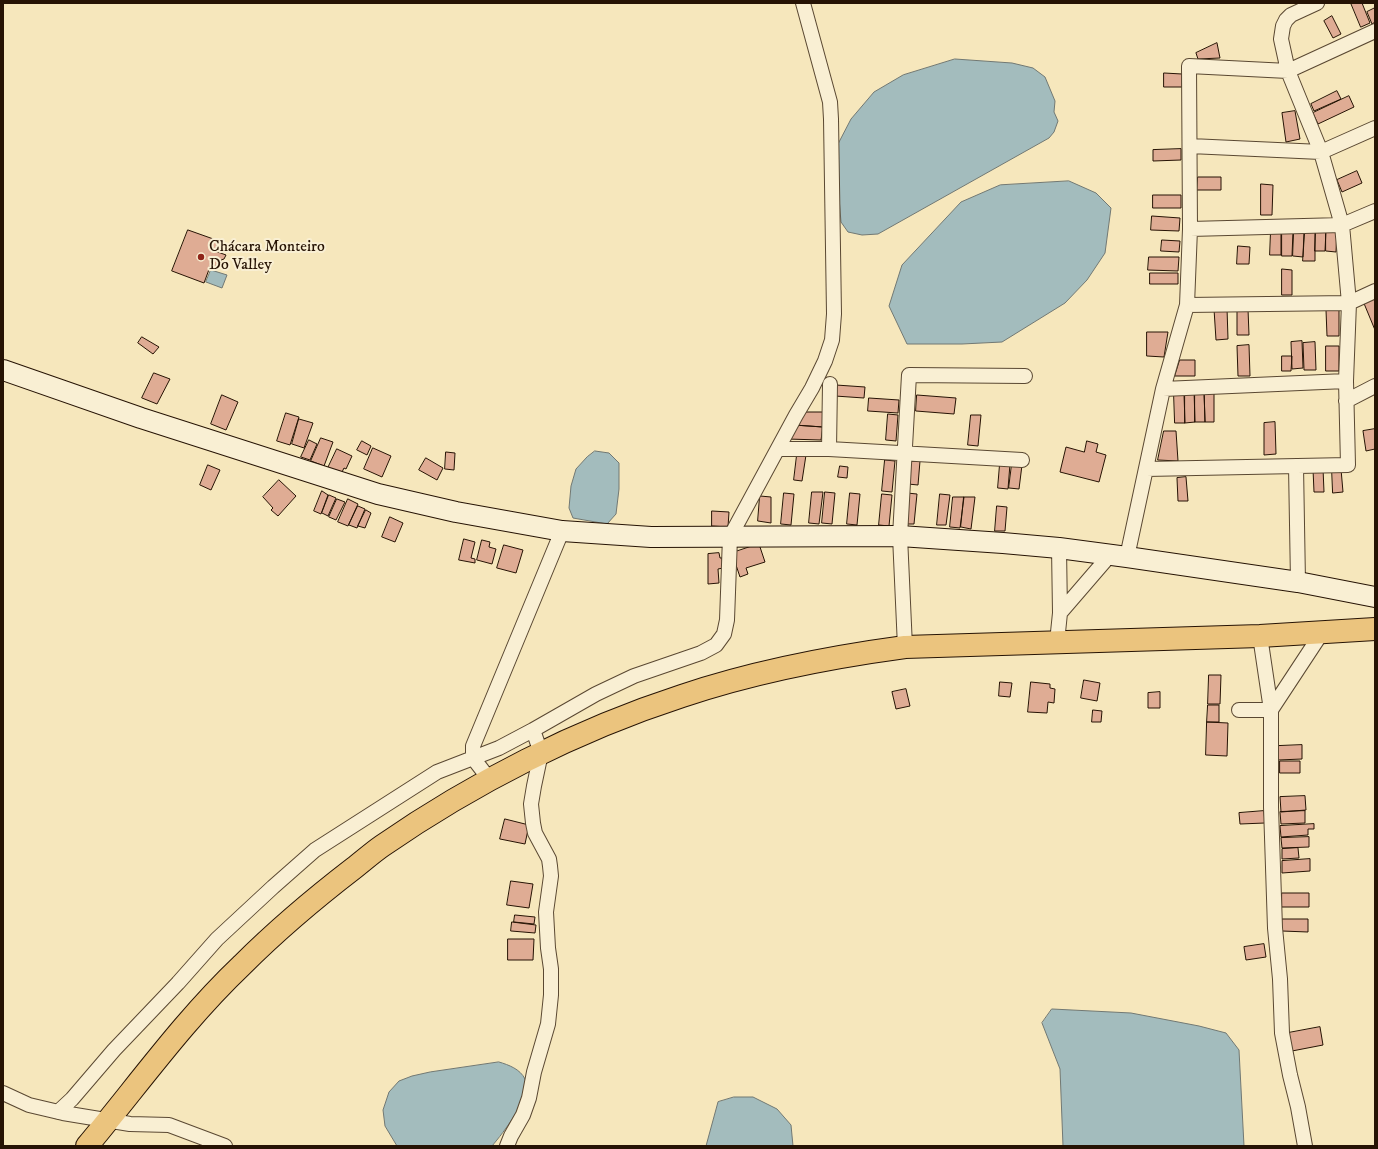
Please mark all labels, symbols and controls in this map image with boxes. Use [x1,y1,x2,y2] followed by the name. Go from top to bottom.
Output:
[209,238,325,276] place label: Chácara Monteiro Do Valley
[196,252,206,262] marker: Chácara Monteiro Do Valley

